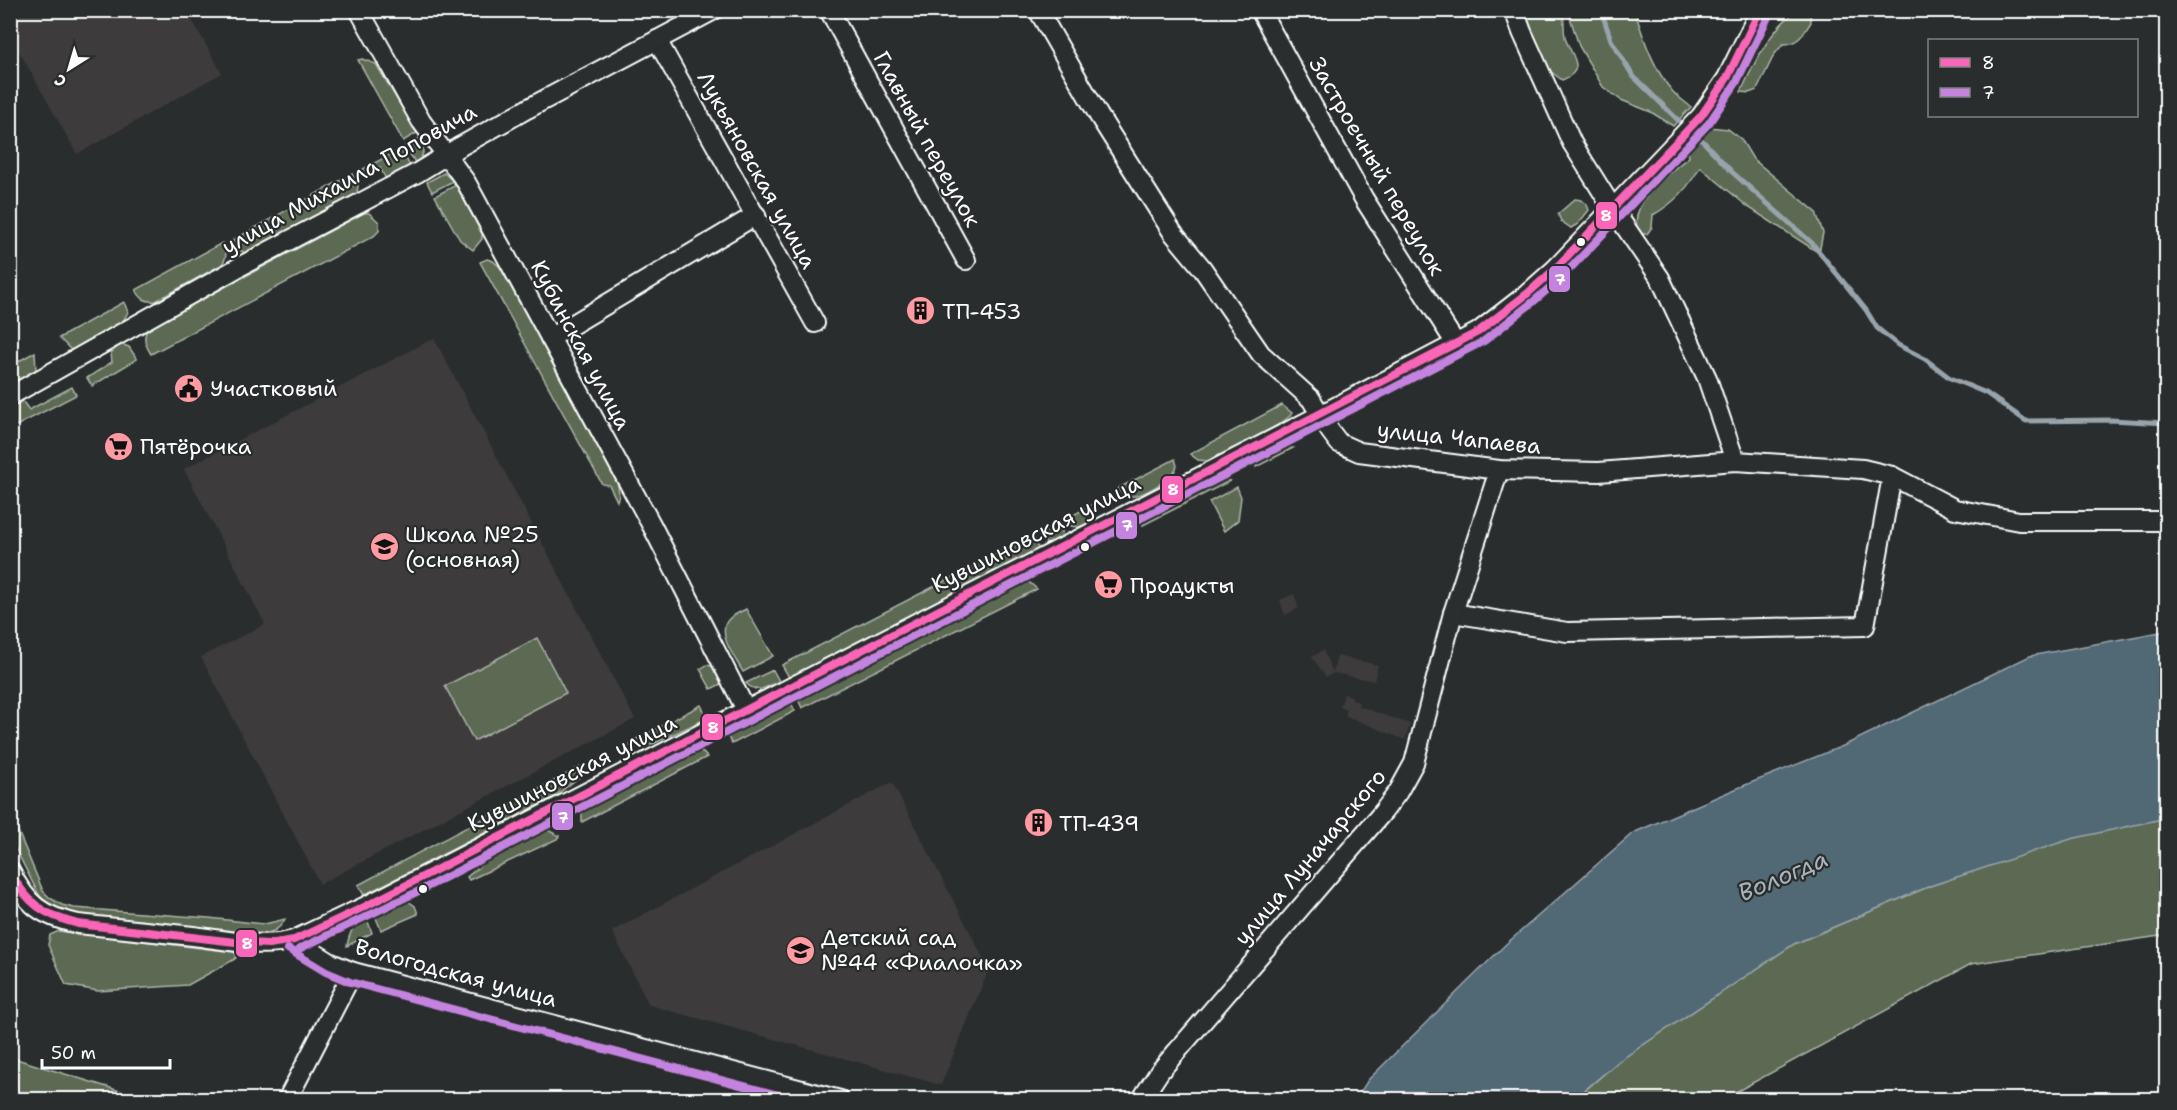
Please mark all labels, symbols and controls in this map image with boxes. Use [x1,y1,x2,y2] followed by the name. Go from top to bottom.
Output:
[39,39,99,99] north arrow
[1928,39,2138,117] legend
[867,46,987,232] street label: Главный переулок
[1302,51,1452,281] street label: Застроечный переулок
[1982,51,1995,75] text: 8
[691,66,823,274] street label: Лукьяновская улица
[50,69,71,92] text: С
[1982,81,1995,105] text: 7
[216,97,482,261] street label: улица Михаила Поповича
[1595,201,1618,230] line badge: 8
[1600,205,1612,226] text: 8
[1575,236,1587,248] unlabelled marker
[524,255,638,435] street label: Кубинская улица
[1548,265,1571,293] line badge: 7
[1554,269,1566,290] text: 7
[905,295,937,327] building icon: ТП-453
[942,297,1021,326] place label: ТП-453
[173,372,205,404] public building icon: Участковый
[210,374,337,403] place label: Участковый
[1376,415,1543,461] street label: улица Чапаева
[103,430,135,462] supermarket icon: Пятёрочка
[140,432,252,461] place label: Пятёрочка
[927,469,1146,599] street label: Кувшиновская улица
[1161,475,1184,504] line badge: 8
[1167,479,1179,500] text: 8
[1115,511,1138,540] line badge: 7
[1121,515,1133,536] text: 7
[405,520,539,574] place label: Школа №25 (основная)
[368,531,400,563] school or university icon: Школа №25 (основная)
[1079,541,1091,553] unlabelled marker
[1093,569,1125,601] supermarket icon: Продукты
[1130,571,1235,600] place label: Продукты
[463,708,682,838] street label: Кувшиновская улица
[701,713,724,741] line badge: 8
[707,717,719,738] text: 8
[1228,763,1392,951] street label: улица Луначарского
[551,802,574,831] line badge: 7
[557,807,569,828] text: 7
[1022,807,1054,839] building icon: ТП-439
[1059,809,1139,838] place label: ТП-439
[1733,843,1833,909] water label: Вологда
[417,883,429,895] unlabelled marker
[821,923,1023,977] place label: Детский сад №44 «Фиалочка»
[235,929,258,958] line badge: 8
[352,932,560,1014] street label: Вологодская улица
[241,933,253,954] text: 8
[784,934,816,966] school or university icon: Детский сад №44 «Фиалочка»
[42,1032,170,1070] scale bar
[51,1041,96,1065] text: 50 m

